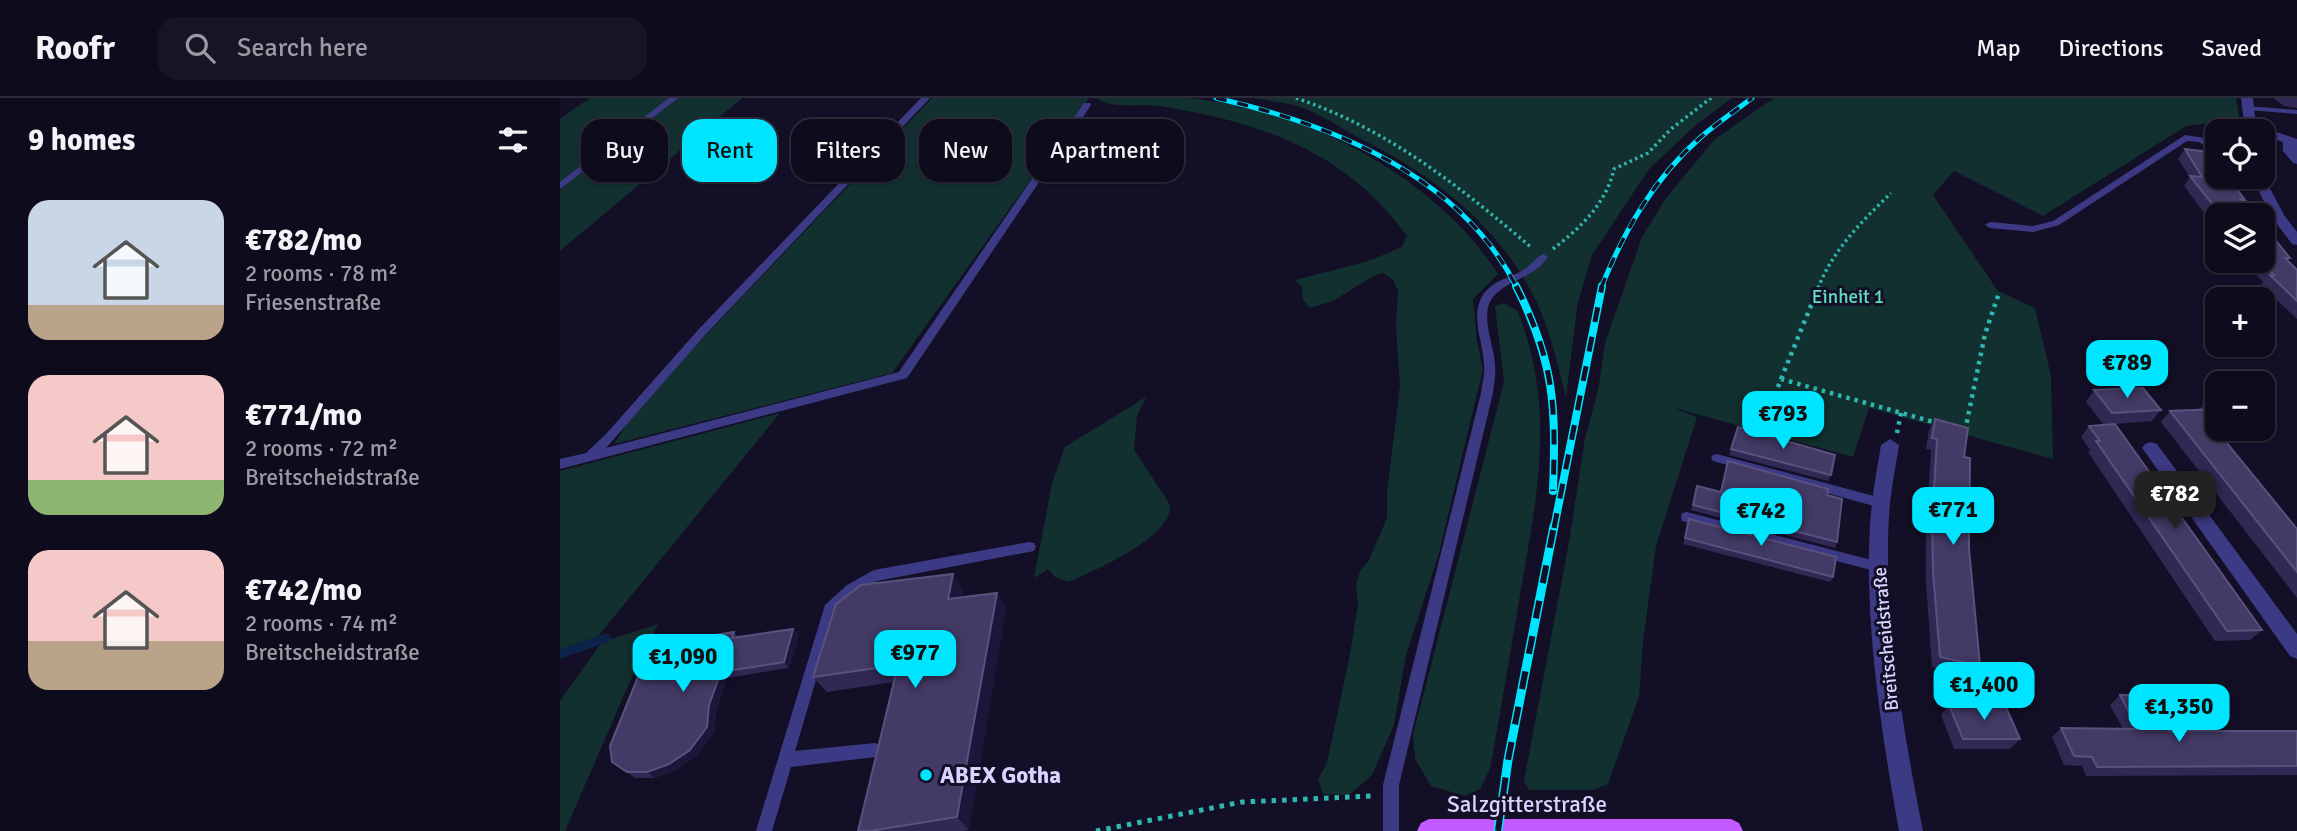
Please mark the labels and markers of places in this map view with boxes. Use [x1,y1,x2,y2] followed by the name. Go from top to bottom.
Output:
[2086,341,2168,400] pin: €789
[1742,392,1824,451] pin: €793
[2134,472,2216,531] pin: €782
[1912,488,1994,547] pin: €771
[1720,489,1802,548] pin: €742
[874,630,956,690] pin: €977
[626,634,740,694] pin: €1,090
[1927,662,2041,722] pin: €1,400
[2122,684,2236,744] pin: €1,350
[940,761,1061,790] place label: ABEX Gotha
[918,767,934,783] marker: ABEX Gotha

